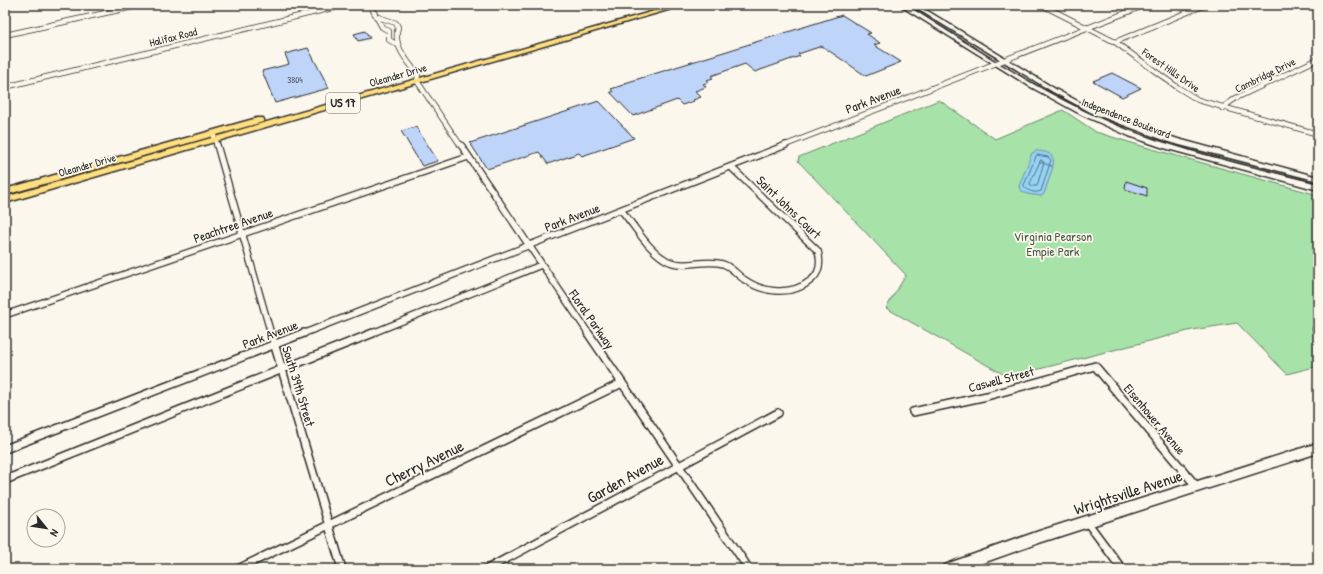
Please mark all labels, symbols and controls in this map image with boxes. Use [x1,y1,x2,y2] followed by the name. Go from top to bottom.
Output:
[148,24,199,50] street label: Halifax Road
[1139,44,1203,95] street label: Forest Hills Drive
[1232,54,1298,96] street label: Cambridge Drive
[368,60,429,90] street label: Oleander Drive
[287,74,303,86] house number: 3804
[843,80,903,118] street label: Park Avenue
[326,93,360,113] road number: US 17
[1080,95,1173,142] street label: Independence Boulevard
[57,150,118,180] street label: Oleander Drive
[753,171,826,243] street label: Saint Johns Court
[542,198,602,236] street label: Park Avenue
[191,203,275,247] street label: Peachtree Avenue
[1014,227,1092,260] park label: Virginia Pearson Empie Park
[564,285,619,353] street label: Floral Parkway
[240,315,300,353] street label: Park Avenue
[278,344,320,429] street label: South 39th Street
[966,361,1036,396] street label: Caswell Street
[1120,380,1190,458] street label: Eisenhower Avenue
[381,434,468,492] street label: Cherry Avenue
[583,448,668,508] street label: Garden Avenue
[1071,464,1186,520] street label: Wrightsville Avenue
[26,508,66,548] north arrow
[47,527,62,539] text: N

